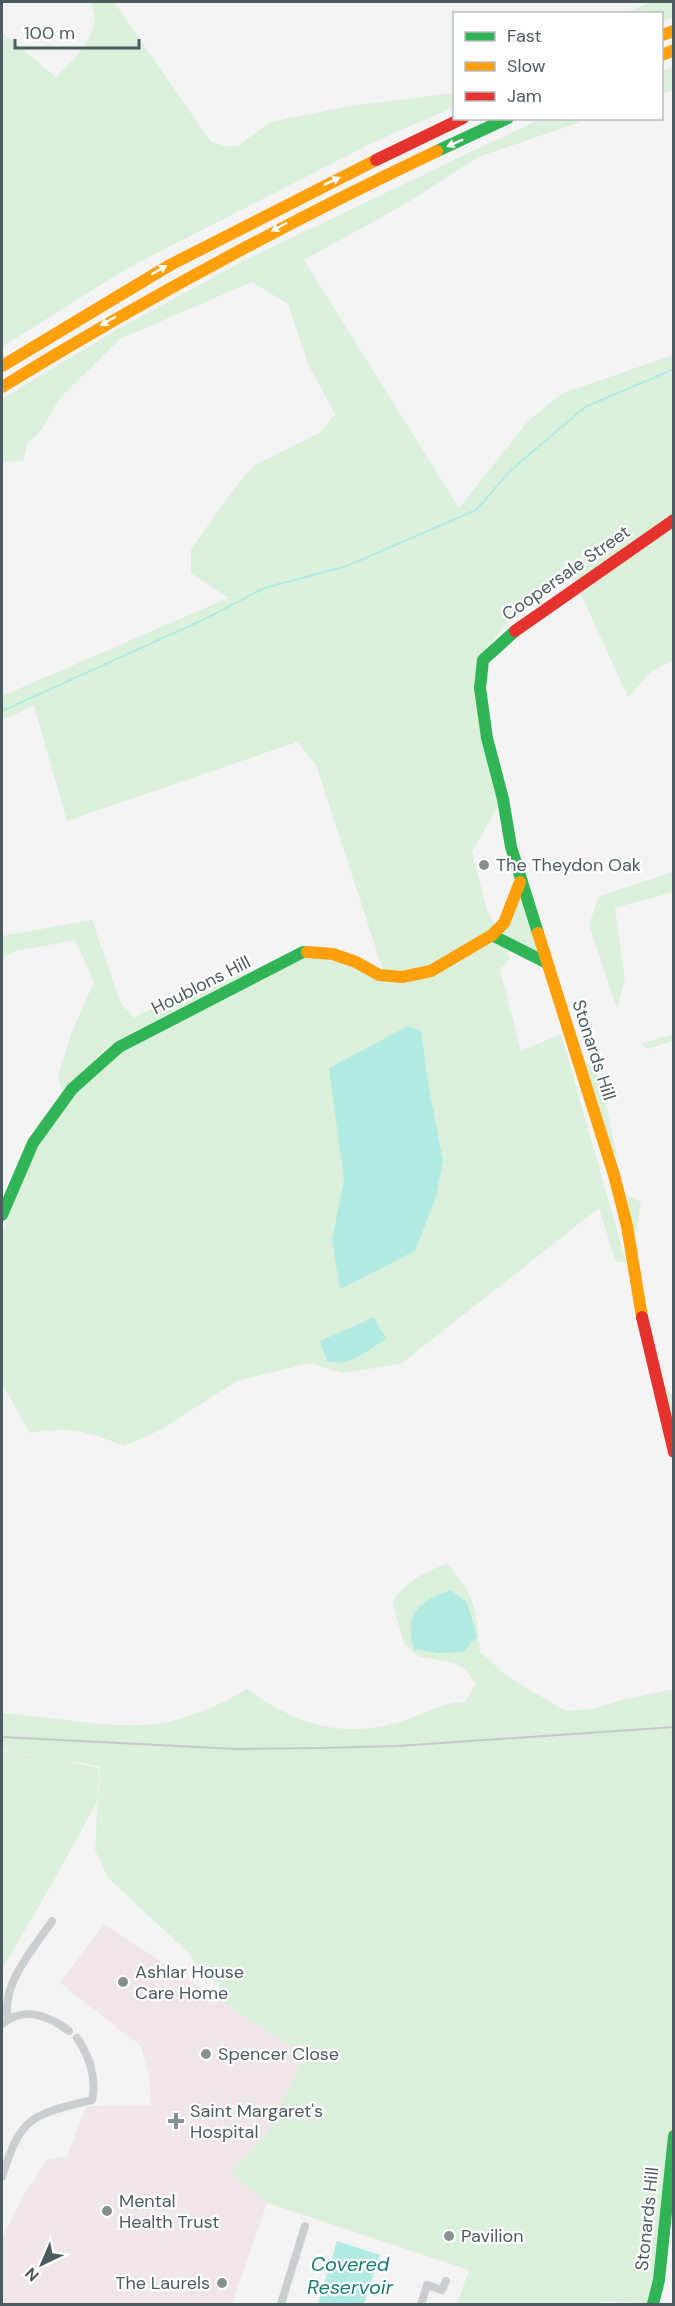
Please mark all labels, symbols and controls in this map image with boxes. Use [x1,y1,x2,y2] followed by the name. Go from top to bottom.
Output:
[15,12,140,50] scale bar
[453,12,663,120] legend
[24,21,75,45] text: 100 m
[507,24,542,48] text: Fast
[507,54,546,78] text: Slow
[507,84,542,108] text: Jam
[446,138,463,147] one-way arrow
[324,176,341,185] one-way arrow
[270,222,288,232] one-way arrow
[151,265,167,276] one-way arrow
[100,315,116,326] one-way arrow
[497,520,635,626] street label: Coopersale Street
[496,853,641,877] place label: The Theydon Oak
[477,858,491,872] marker: The Theydon Oak
[147,950,255,1020] street label: Houblons Hill
[567,997,621,1103] street label: Stonards Hill
[135,1960,244,2005] place label: Ashlar House Care Home
[116,1975,130,1989] marker: Ashlar House Care Home
[218,2042,339,2066] place label: Spencer Close
[199,2047,213,2061] marker: Spencer Close
[190,2099,323,2144] place label: Saint Margaret's Hospital
[167,2112,185,2130] marker: Saint Margaret's Hospital
[630,2166,664,2272] street label: Stonards Hill
[119,2189,219,2234] place label: Mental Health Trust
[100,2204,114,2218] marker: Mental Health Trust
[461,2224,524,2248] place label: Pavilion
[442,2229,456,2243] marker: Pavilion
[12,2234,72,2294] north arrow
[307,2251,394,2300] water label: Covered Reservoir
[20,2263,43,2286] text: N
[115,2271,210,2295] place label: The Laurels
[215,2276,229,2290] marker: The Laurels

